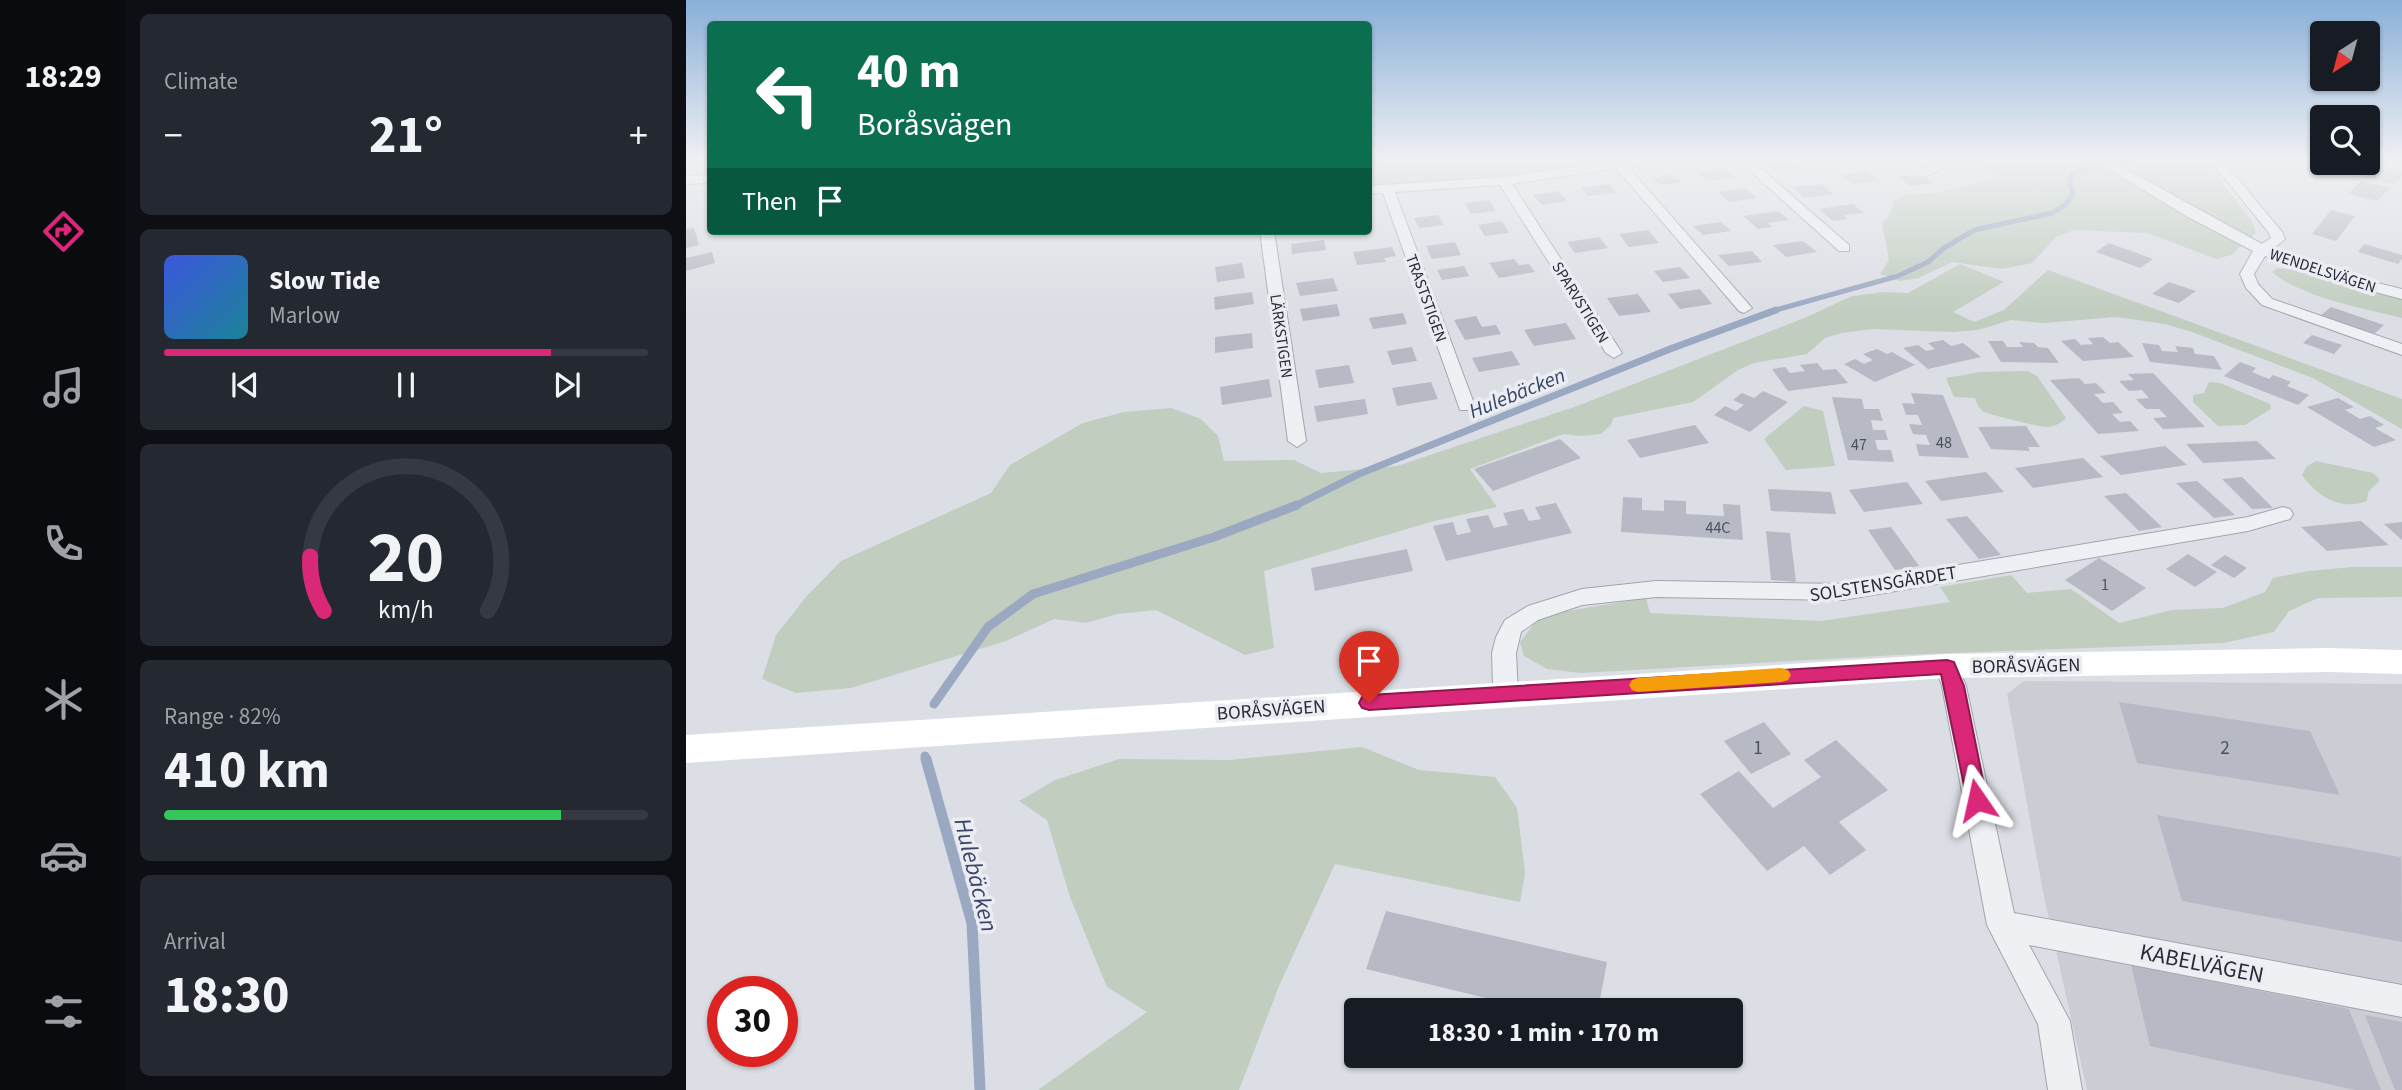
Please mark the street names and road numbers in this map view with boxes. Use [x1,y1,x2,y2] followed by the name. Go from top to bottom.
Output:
[2267,243,2379,299] street label: WENDELSVÄGEN
[1400,251,1452,345] street label: TRASTSTIGEN
[1546,257,1614,348] street label: SPARVSTIGEN
[1264,293,1298,379] street label: LÄRKSTIGEN
[1808,560,1959,609] street label: SOLSTENSGÄRDET
[1971,652,2081,681] street label: BORÅSVÄGEN
[1216,693,1326,728] street label: BORÅSVÄGEN
[2137,935,2267,992] street label: KABELVÄGEN

